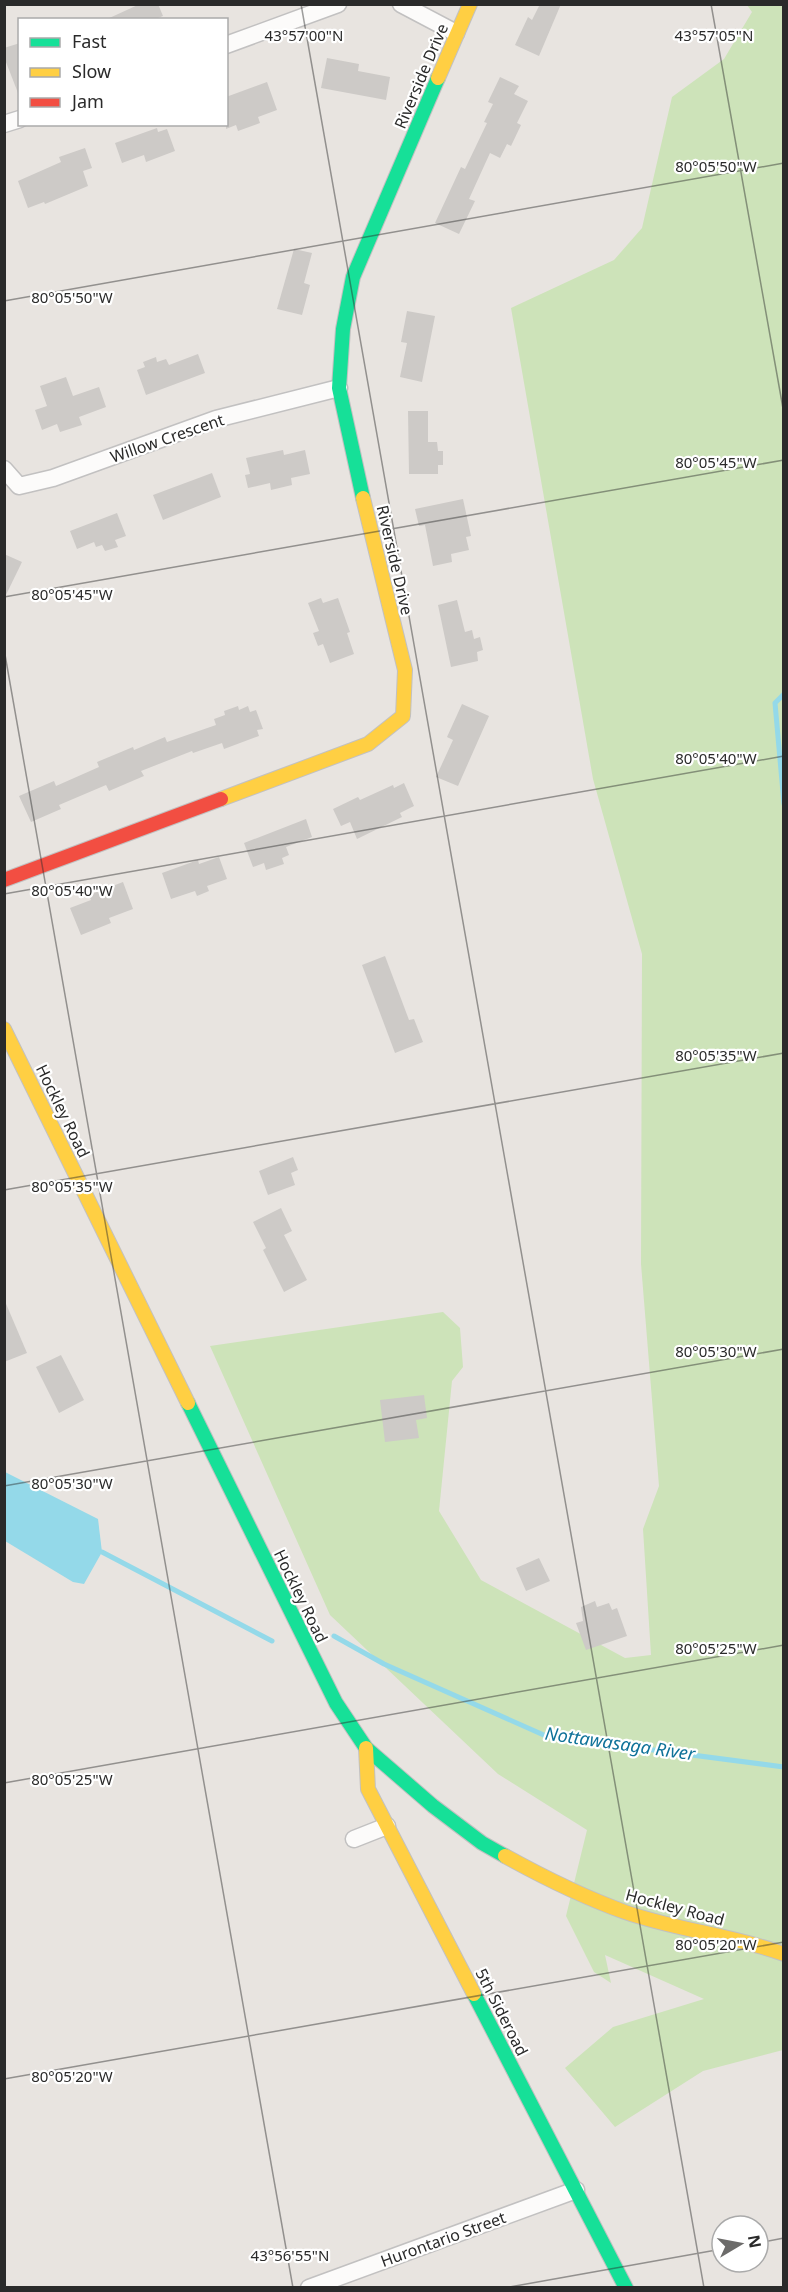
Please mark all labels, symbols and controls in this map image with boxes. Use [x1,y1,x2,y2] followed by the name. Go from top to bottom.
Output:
[18,18,228,126] legend
[389,20,453,132] street label: Riverside Drive
[265,25,343,45] text: 43°57'00"N
[675,25,753,45] text: 43°57'05"N
[72,29,107,53] text: Fast
[72,59,111,83] text: Slow
[70,89,104,113] text: Jam
[675,156,757,176] text: 80°05'50"W
[31,287,113,307] text: 80°05'50"W
[107,408,227,468] street label: Willow Crescent
[675,452,757,472] text: 80°05'45"W
[372,503,418,617] street label: Riverside Drive
[31,584,113,604] text: 80°05'45"W
[675,748,757,768] text: 80°05'40"W
[31,880,113,900] text: 80°05'40"W
[675,1045,757,1065] text: 80°05'35"W
[31,1061,95,1161] street label: Hockley Road
[31,1176,113,1196] text: 80°05'35"W
[675,1341,757,1361] text: 80°05'30"W
[31,1473,113,1493] text: 80°05'30"W
[269,1546,333,1646] street label: Hockley Road
[675,1638,757,1658] text: 80°05'25"W
[544,1721,697,1766] water label: Nottawasaga River
[31,1769,113,1789] text: 80°05'25"W
[623,1883,727,1931] street label: Hockley Road
[675,1934,757,1954] text: 80°05'20"W
[471,1964,533,2060] street label: 5th Sideroad
[31,2066,113,2086] text: 80°05'20"W
[377,2206,509,2272] street label: Hurontario Street
[710,2214,770,2274] north arrow
[743,2233,767,2250] text: N
[251,2245,329,2265] text: 43°56'55"N

